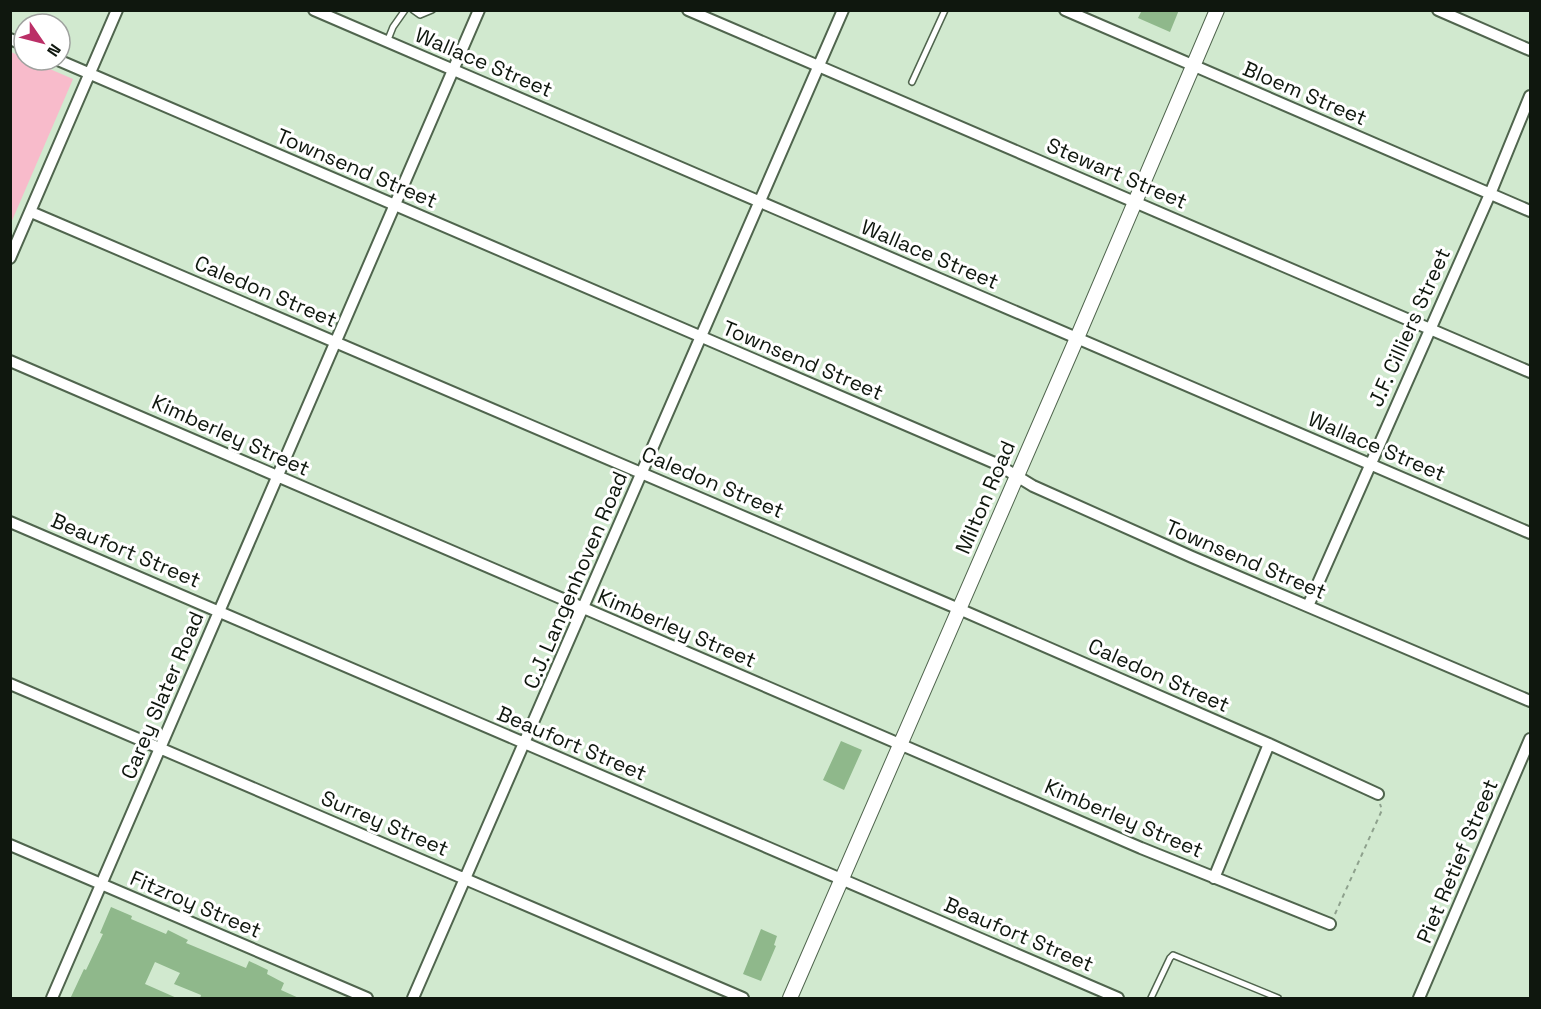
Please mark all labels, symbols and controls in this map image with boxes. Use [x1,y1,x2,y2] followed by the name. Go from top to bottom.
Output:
[12,12,72,72] north arrow
[411,21,557,103] street label: Wallace Street
[42,40,66,61] text: N
[1239,55,1371,131] street label: Bloem Street
[272,122,442,214] street label: Townsend Street
[1043,131,1191,215] street label: Stewart Street
[857,213,1003,295] street label: Wallace Street
[1362,243,1456,411] street label: J.F. Cilliers Street
[191,249,341,333] street label: Caledon Street
[718,314,888,406] street label: Townsend Street
[148,388,314,482] street label: Kimberley Street
[1304,405,1450,487] street label: Wallace Street
[949,436,1021,558] street label: Milton Road
[638,440,788,524] street label: Caledon Street
[517,467,633,693] street label: C.J. Langenhoven Road
[47,506,205,594] street label: Beaufort Street
[1161,513,1331,605] street label: Townsend Street
[594,582,760,674] street label: Kimberley Street
[114,607,210,783] street label: Carey Slater Road
[1084,632,1234,718] street label: Caledon Street
[493,699,651,787] street label: Beaufort Street
[1041,772,1207,864] street label: Kimberley Street
[1410,775,1504,947] street label: Piet Retief Street
[317,784,453,862] street label: Surrey Street
[126,864,266,944] street label: Fitzroy Street
[940,890,1098,978] street label: Beaufort Street

